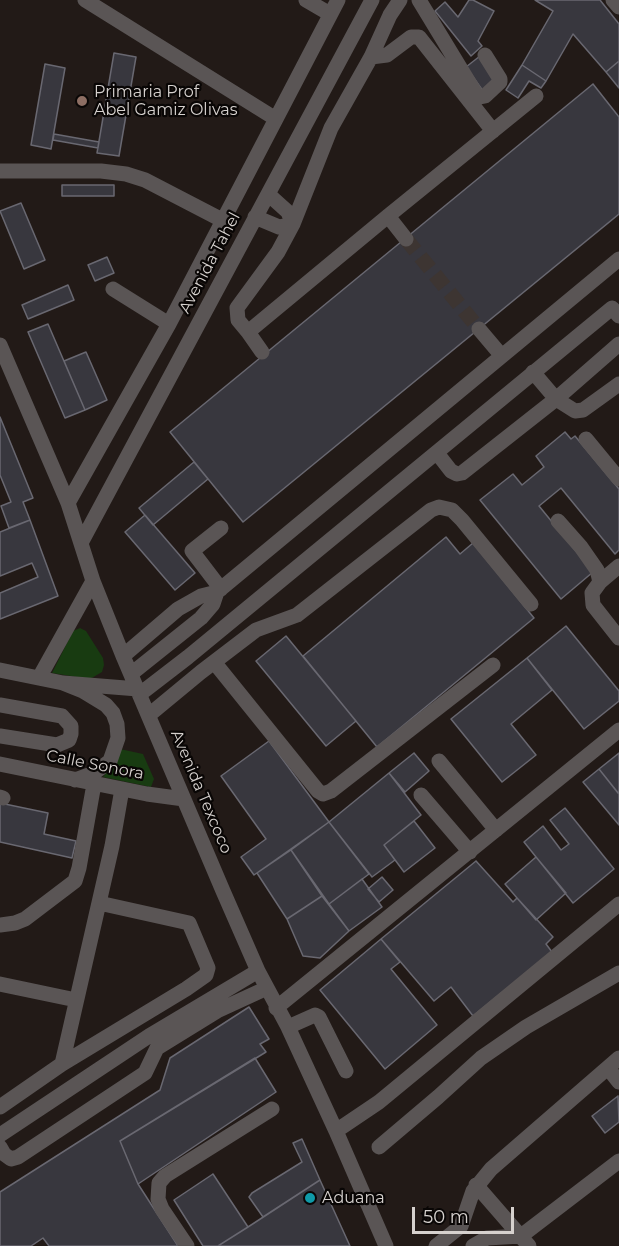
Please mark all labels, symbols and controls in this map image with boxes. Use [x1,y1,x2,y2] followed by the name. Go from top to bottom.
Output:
[94,82,238,120] place label: Primaria Prof Abel Gamiz Olivas
[75,94,89,108] marker: Primaria Prof Abel Gamiz Olivas
[175,209,245,317] street label: Avenida Tahel
[166,727,236,857] street label: Avenida Texcoco
[45,746,145,784] street label: Calle Sonora
[322,1188,385,1208] place label: Aduana
[303,1191,317,1205] marker: Aduana
[415,1195,517,1233] scale bar
[423,1206,469,1228] text: 50 m

